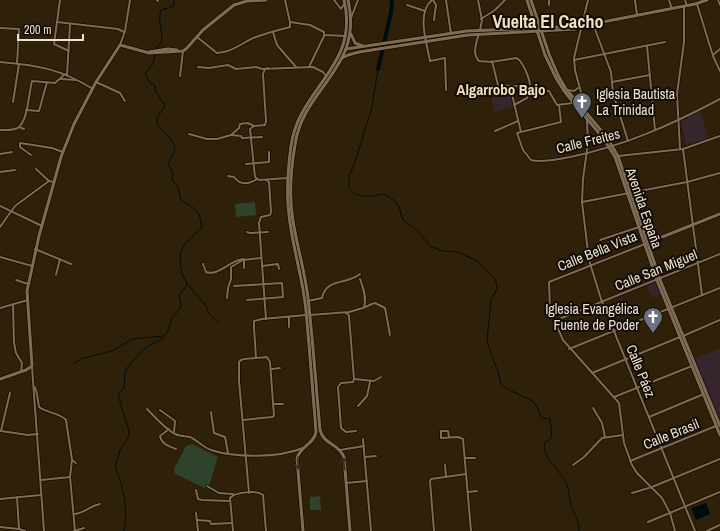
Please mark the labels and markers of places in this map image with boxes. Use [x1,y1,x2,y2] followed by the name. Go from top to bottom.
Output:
[596,85,676,119] place label: Iglesia Bautista La Trinidad
[571,91,593,119] church icon: Iglesia Bautista La Trinidad
[545,300,640,334] place label: Iglesia Evangélica Fuente de Poder
[642,306,664,334] church icon: Iglesia Evangélica Fuente de Poder

